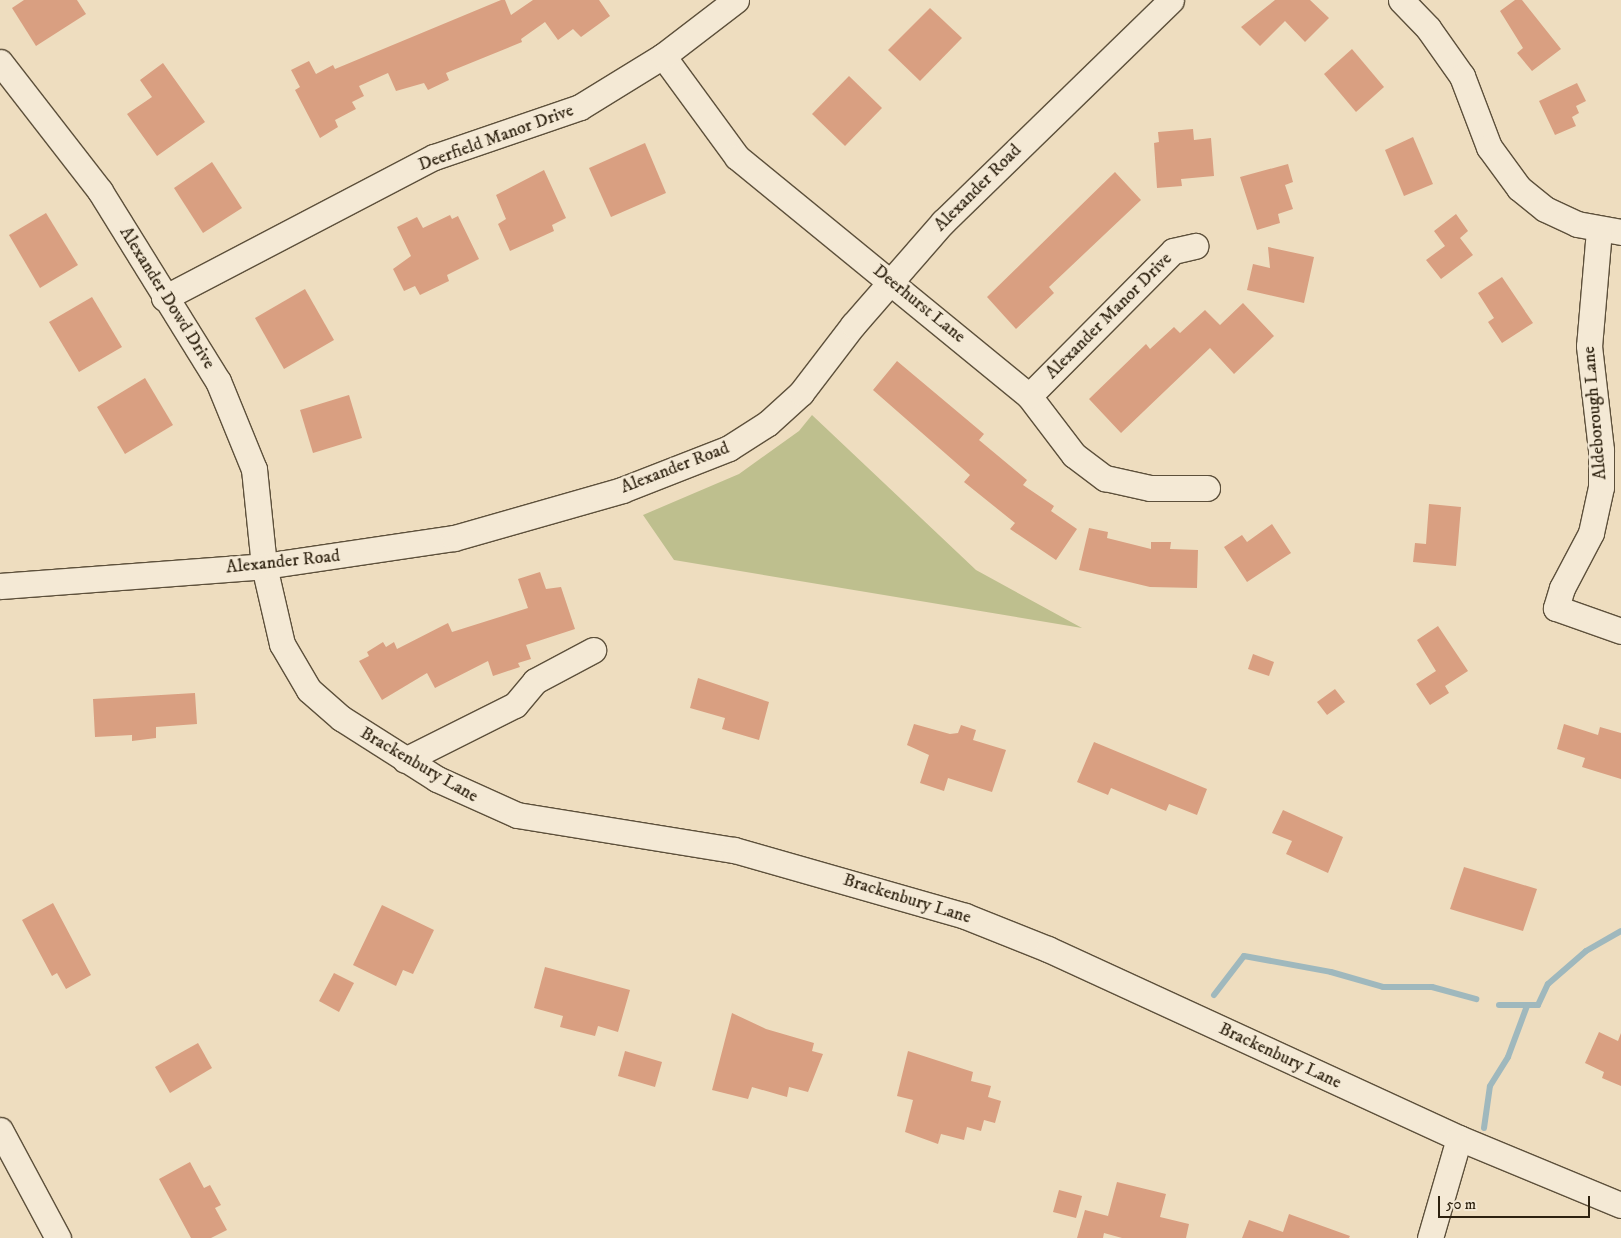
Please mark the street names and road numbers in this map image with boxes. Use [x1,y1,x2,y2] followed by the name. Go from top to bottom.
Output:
[415,100,577,176] street label: Deerfield Manor Drive
[930,140,1026,236] street label: Alexander Road
[114,223,220,373] street label: Alexander Dowd Drive
[1041,248,1177,384] street label: Alexander Manor Drive
[868,260,970,348] street label: Deerhurst Lane
[1578,345,1612,481] street label: Aldeborough Lane
[618,437,732,499] street label: Alexander Road
[225,545,341,579] street label: Alexander Road
[356,722,482,808] street label: Brackenbury Lane
[840,869,974,929] street label: Brackenbury Lane
[1215,1018,1345,1094] street label: Brackenbury Lane

